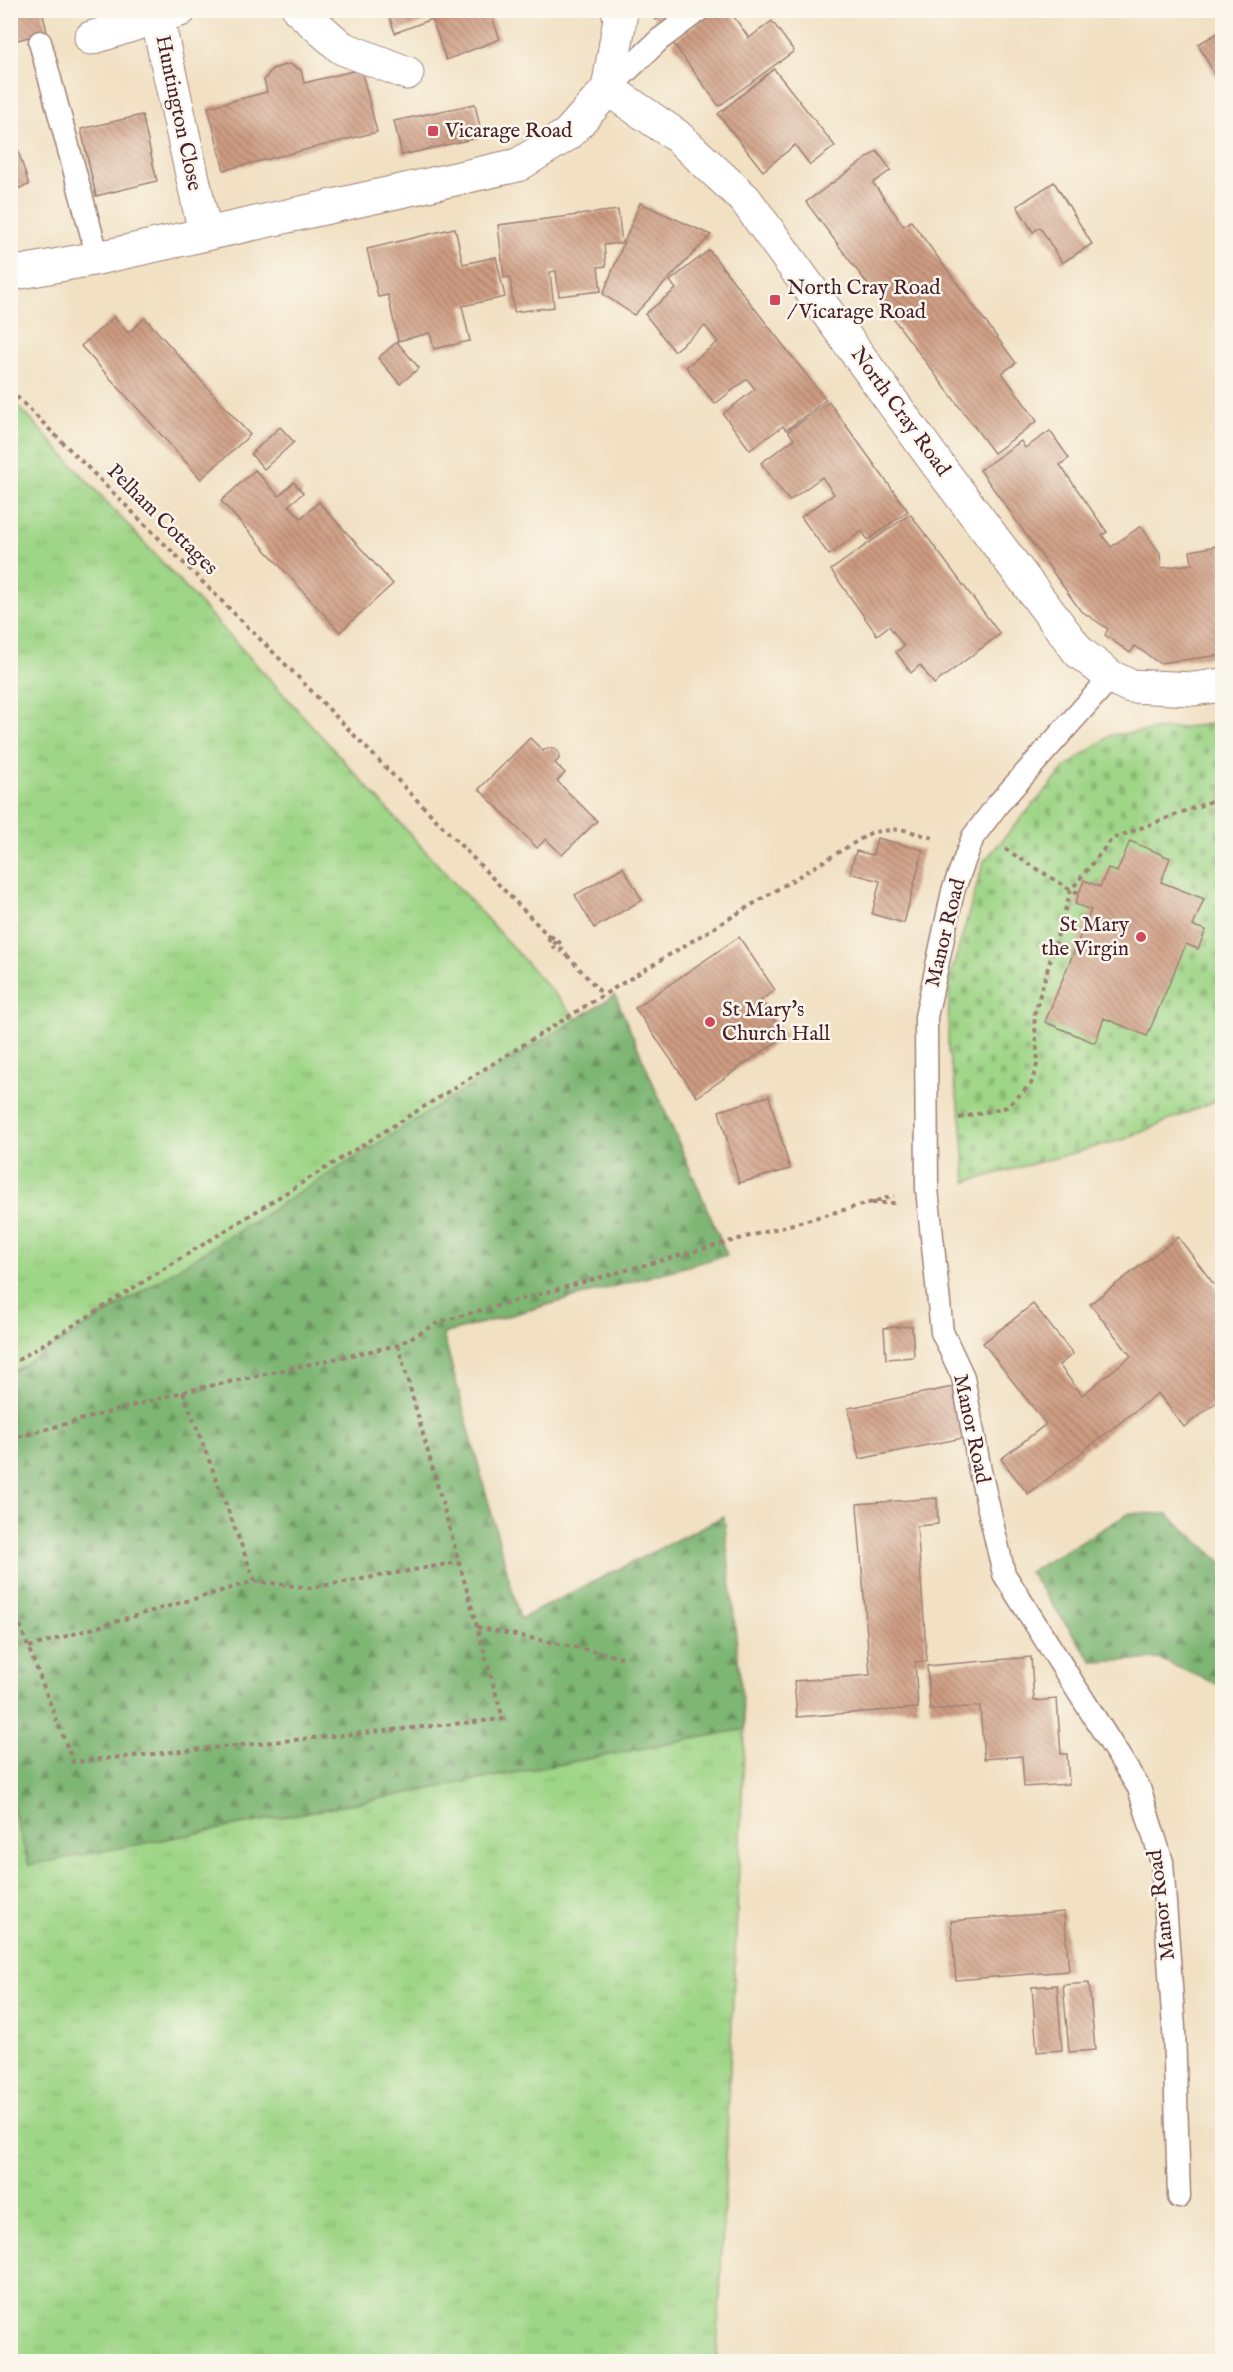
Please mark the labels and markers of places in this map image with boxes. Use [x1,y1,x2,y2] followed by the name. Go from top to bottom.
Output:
[444,118,573,145] place label: Vicarage Road
[426,124,440,138] marker: Vicarage Road
[787,275,941,326] place label: North Cray Road / Vicarage Road
[768,293,782,307] marker: North Cray Road / Vicarage Road
[1041,912,1130,963] place label: St Mary the Virgin
[1134,930,1148,944] marker: St Mary the Virgin
[722,997,830,1048] place label: St Mary's Church Hall
[703,1015,717,1029] marker: St Mary's Church Hall

